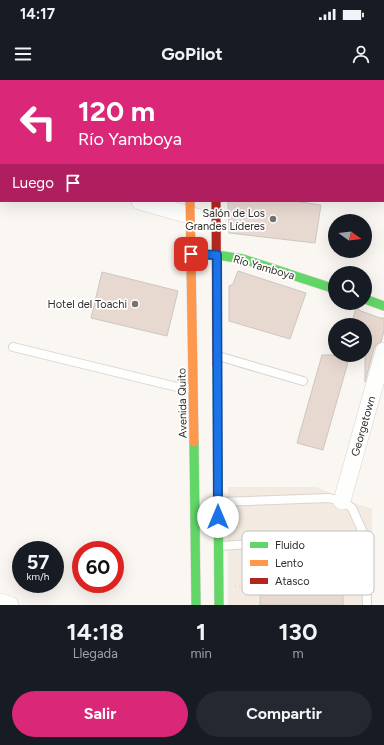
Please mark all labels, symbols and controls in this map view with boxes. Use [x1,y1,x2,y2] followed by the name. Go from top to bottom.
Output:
[20,5,55,23] text: 14:17
[12,43,34,65] icon: menu
[161,43,223,65] text: GoPilot
[350,43,372,65] icon: person
[78,94,155,128] text: 120 m
[12,96,64,148] icon: left
[78,128,182,150] text: Río Yamboya
[62,172,84,194] icon: arrive
[12,174,54,192] text: Luego
[185,207,265,233] place label: Salón de Los Grandes Líderes
[268,214,278,224] marker: Salón de Los Grandes Líderes
[328,214,372,258] north arrow
[328,214,372,362] map controls
[174,237,208,271] pin
[180,243,202,265] icon: arrive
[232,252,296,282] street label: Río Yamboya
[328,266,372,310] button: search
[47,298,127,311] place label: Hotel del Toachi
[130,299,140,309] marker: Hotel del Toachi
[328,318,372,362] button: layers
[175,368,190,438] street label: Avenida Quito
[349,395,378,458] street label: Georgetown
[197,496,239,538] position arrow
[242,531,374,595] legend
[275,539,305,552] text: Fluido
[72,541,124,593] speed limit sign: 60
[27,550,49,574] text: 57
[275,557,303,570] text: Lento
[27,570,49,583] text: km/h
[275,575,310,588] text: Atasco
[67,617,124,646] text: 14:18
[196,617,206,646] text: 1
[278,617,317,646] text: 130
[73,646,118,661] text: Llegada
[191,646,212,661] text: min
[292,646,303,661] text: m
[12,691,188,737] button: Salir
[196,691,372,737] button: Compartir

